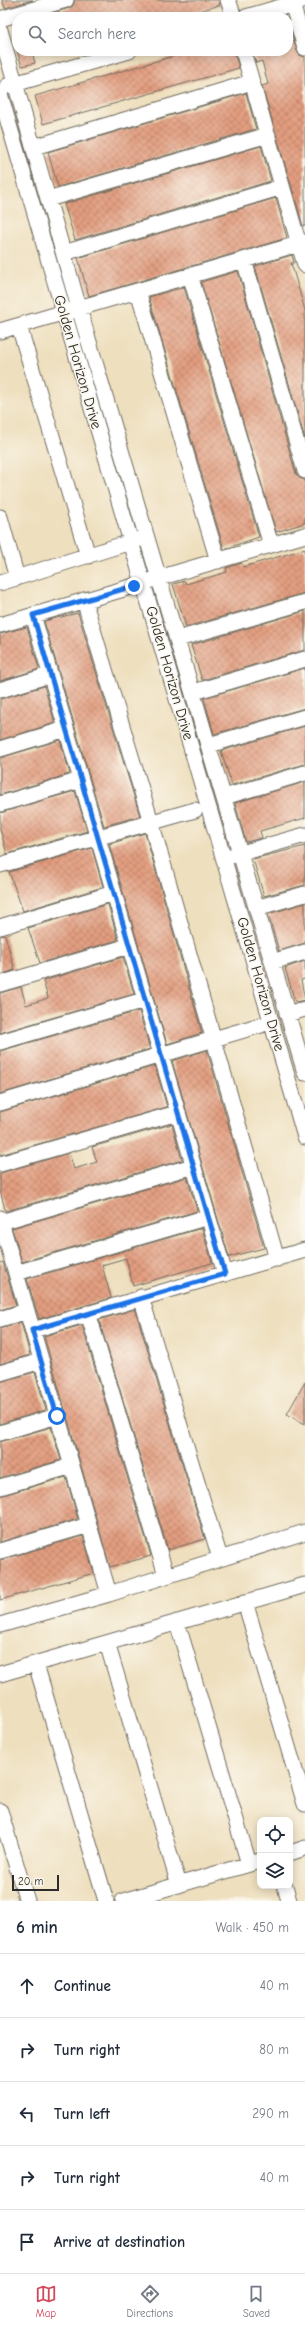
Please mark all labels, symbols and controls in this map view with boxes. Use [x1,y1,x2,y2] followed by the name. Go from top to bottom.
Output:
[12,12,293,56] search box
[26,23,48,45] icon: search
[58,25,136,43] text: Search here
[50,293,106,432] street label: Golden Horizon Drive
[125,577,143,595] route end
[142,604,198,743] street label: Golden Horizon Drive
[233,915,289,1054] street label: Golden Horizon Drive
[48,1407,66,1425] route start
[257,1817,293,1889] map controls
[257,1817,293,1853] button: locate
[257,1853,293,1889] button: layers
[12,1873,59,1892] scale bar
[18,1875,43,1888] text: 20 m
[16,1918,58,1937] text: 6 min
[215,1920,289,1935] text: Walk · 450 m
[16,1975,38,1997] icon: ahead
[54,1977,111,1995] text: Continue
[260,1978,289,1993] text: 40 m
[16,2039,38,2061] icon: right
[54,2041,120,2059] text: Turn right
[259,2042,289,2057] text: 80 m
[16,2103,38,2125] icon: left
[54,2105,110,2123] text: Turn left
[252,2106,289,2121] text: 290 m
[16,2167,38,2189] icon: right
[54,2169,120,2187] text: Turn right
[260,2170,289,2185] text: 40 m
[16,2231,38,2253] icon: arrive
[54,2233,185,2251] text: Arrive at destination
[35,2283,57,2320] tab: Map
[127,2283,173,2320] tab: Directions
[243,2283,270,2320] tab: Saved

